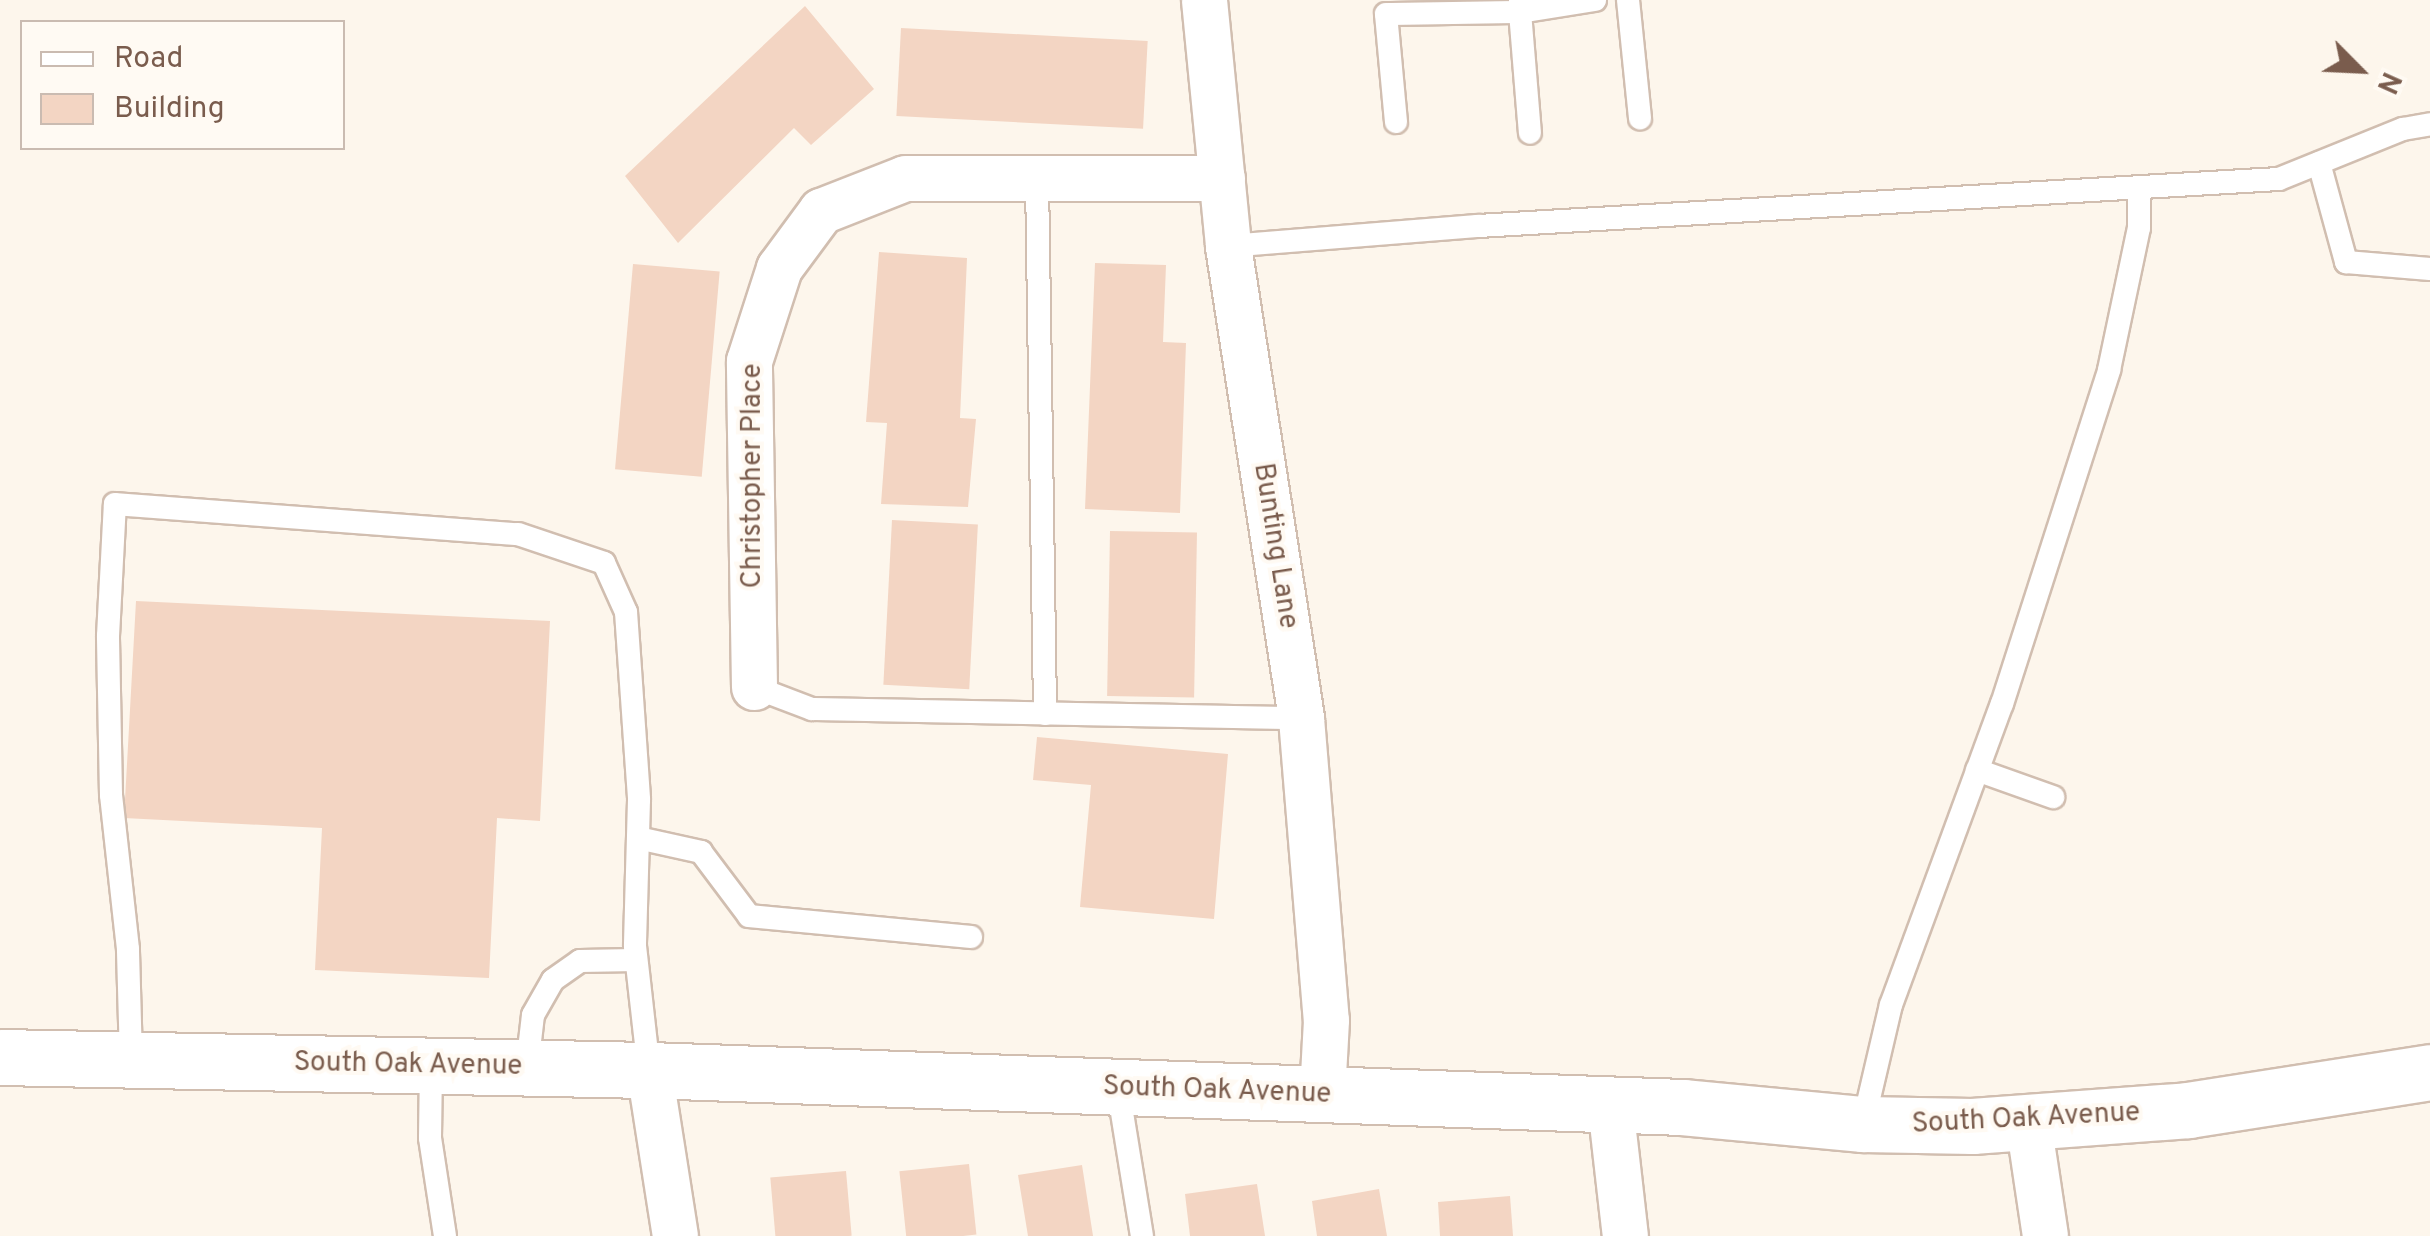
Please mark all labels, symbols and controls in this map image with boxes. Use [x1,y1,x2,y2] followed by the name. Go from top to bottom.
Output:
[20,20,345,150] legend
[2310,20,2410,120] north arrow
[114,41,183,78] text: Road
[2367,66,2408,99] text: N
[114,91,225,128] text: Building
[736,364,770,588] street label: Christopher Place
[1245,461,1305,631] street label: Bunting Lane
[293,1046,523,1084] street label: South Oak Avenue
[1102,1070,1332,1112] street label: South Oak Avenue
[1910,1096,2142,1142] street label: South Oak Avenue

